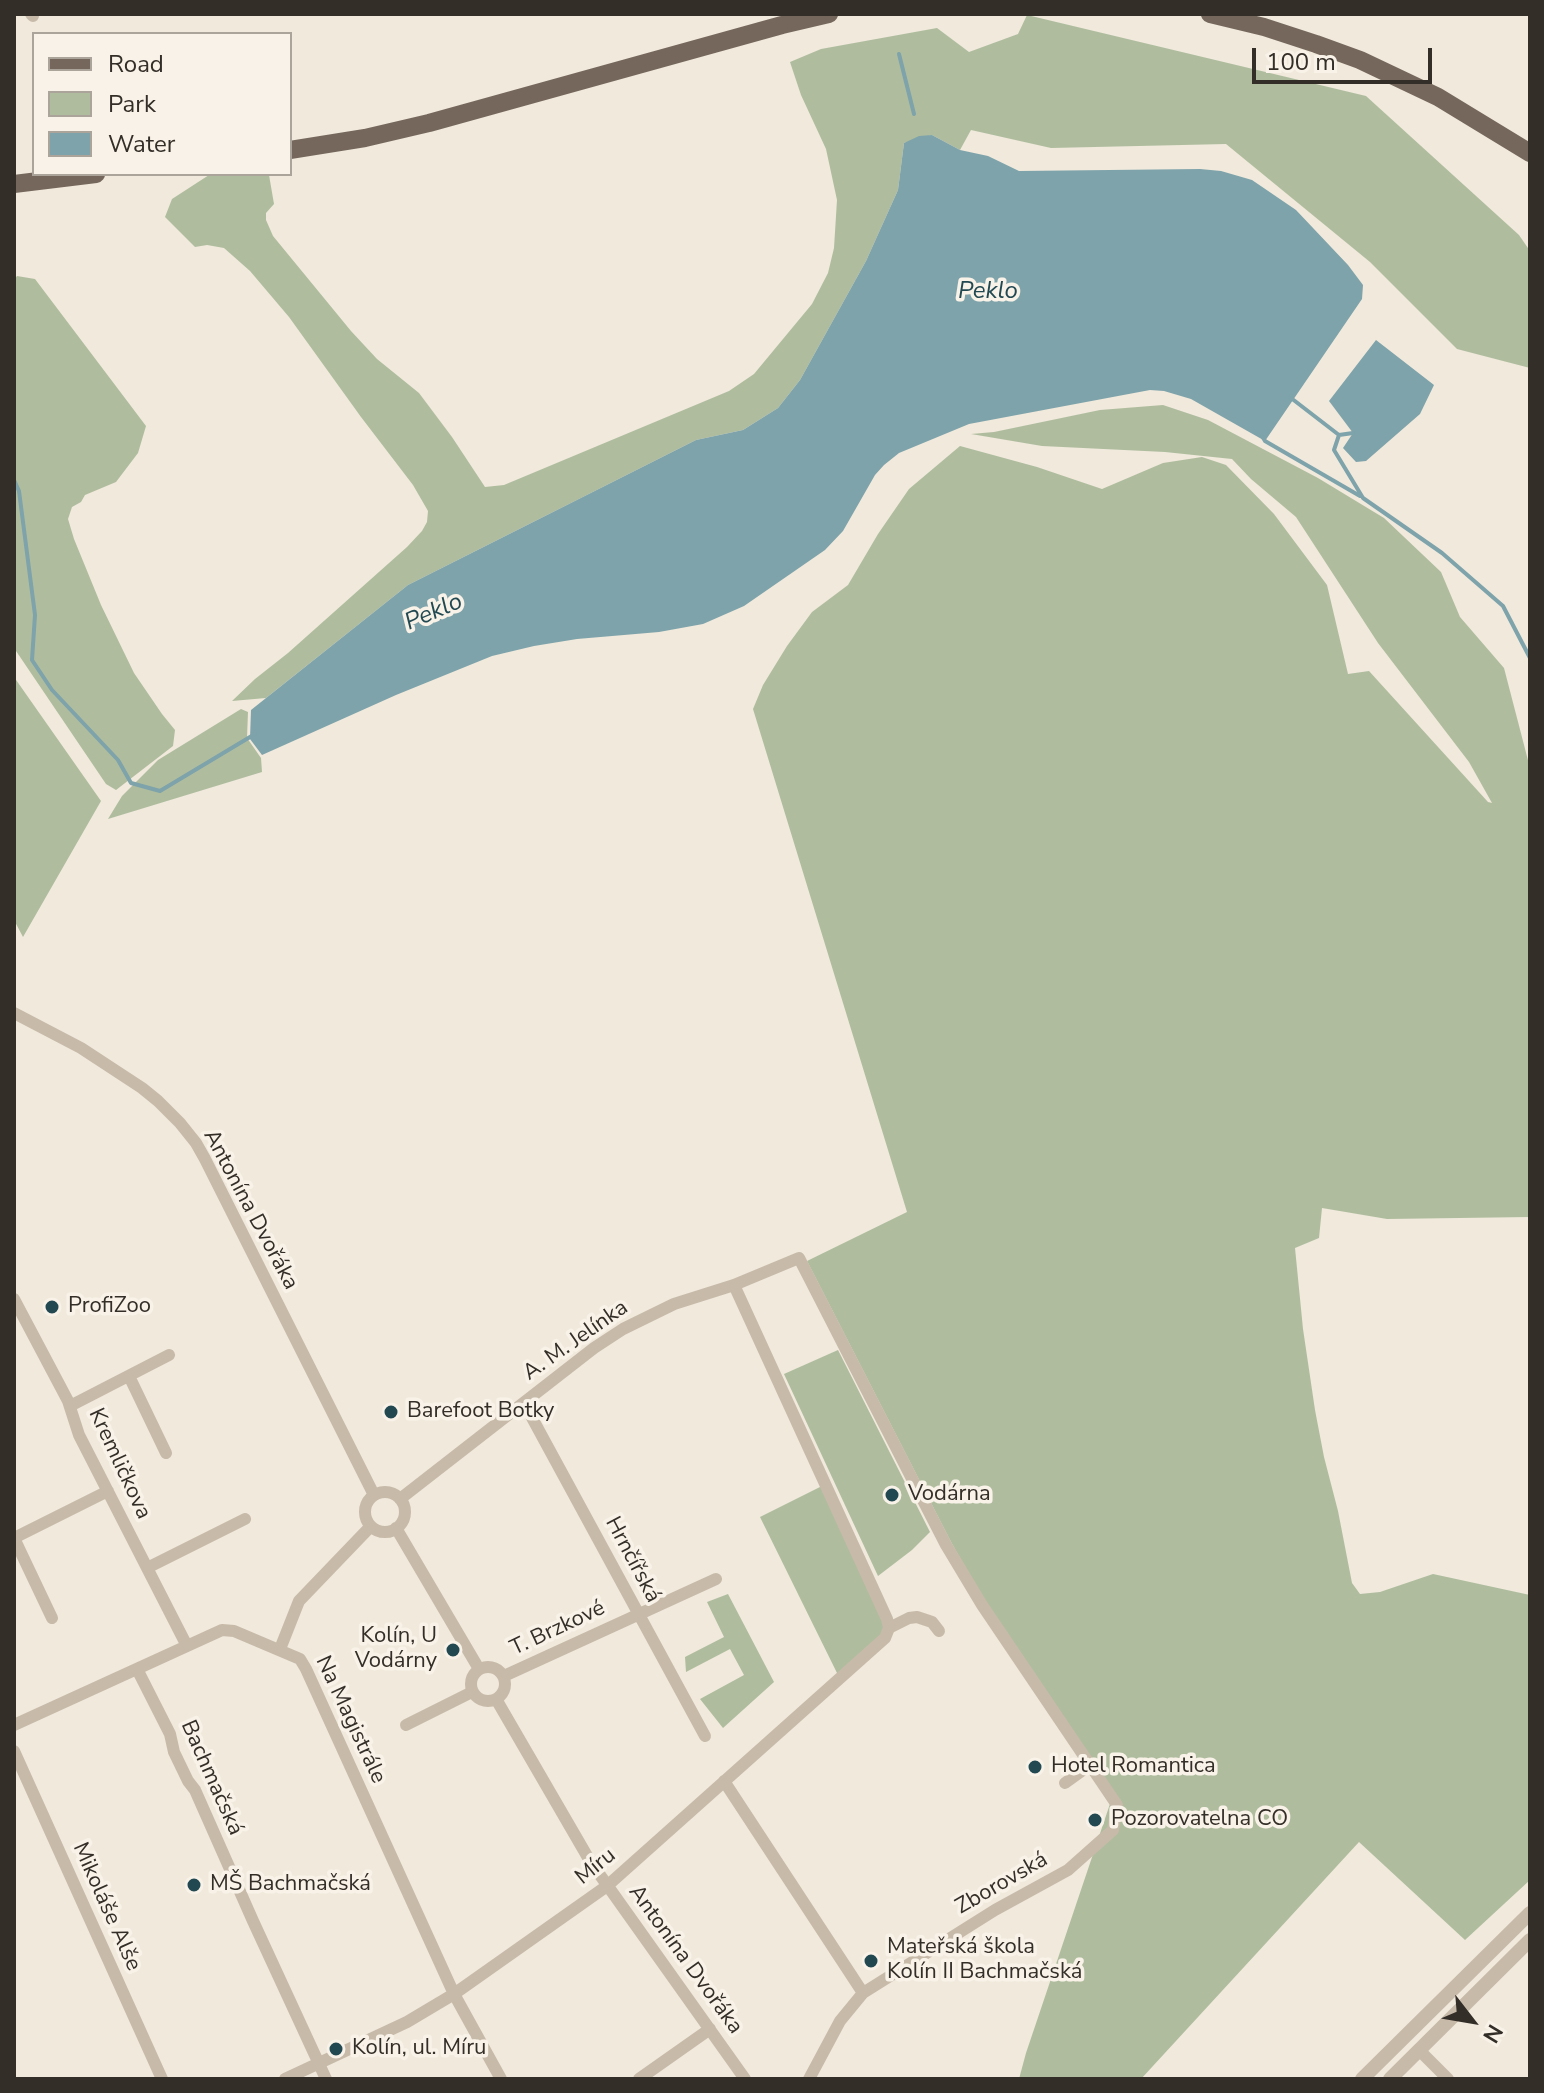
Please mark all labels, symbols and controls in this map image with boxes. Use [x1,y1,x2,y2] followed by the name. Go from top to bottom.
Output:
[32,32,292,176] legend
[1256,32,1436,82] scale bar
[1266,46,1336,78] text: 100 m
[108,48,164,80] text: Road
[108,88,156,120] text: Park
[108,128,175,160] text: Water
[958,278,1018,306] water label: Peklo
[401,588,467,638] water label: Peklo
[197,1125,303,1295] street label: Antonína Dvořáka
[68,1294,151,1320] place label: ProfiZoo
[518,1295,634,1387] street label: A. M. Jelínka
[43,1298,61,1316] marker: ProfiZoo
[407,1399,554,1425] place label: Barefoot Botky
[382,1403,400,1421] marker: Barefoot Botky
[82,1404,156,1524] street label: Kremličkova
[908,1482,991,1508] place label: Vodárna
[883,1486,901,1504] marker: Vodárna
[598,1513,666,1607] street label: Hrnčířská
[507,1596,609,1662] street label: T. Brzkové
[355,1624,437,1676] place label: Kolín, U Vodárny
[444,1641,462,1659] marker: Kolín, U Vodárny
[309,1652,391,1788] street label: Na Magistrále
[174,1716,248,1840] street label: Bachmačská
[1051,1754,1216,1780] place label: Hotel Romantica
[1026,1758,1044,1776] marker: Hotel Romantica
[1111,1807,1288,1833] place label: Pozorovatelna CO
[1086,1811,1104,1829] marker: Pozorovatelna CO
[66,1839,146,1975] street label: Mikoláše Alše
[571,1843,621,1891] street label: Míru
[951,1847,1053,1921] street label: Zborovská
[210,1872,371,1898] place label: MŠ Bachmačská
[185,1876,203,1894] marker: MŠ Bachmačská
[622,1880,748,2040] street label: Antonína Dvořáka
[887,1935,1082,1986] place label: Mateřská škola Kolín II Bachmačská
[862,1952,880,1970] marker: Mateřská škola Kolín II Bachmačská
[1432,1981,1512,2061] north arrow
[1475,2019,1510,2048] text: N
[352,2036,486,2062] place label: Kolín, ul. Míru
[327,2040,345,2058] marker: Kolín, ul. Míru

